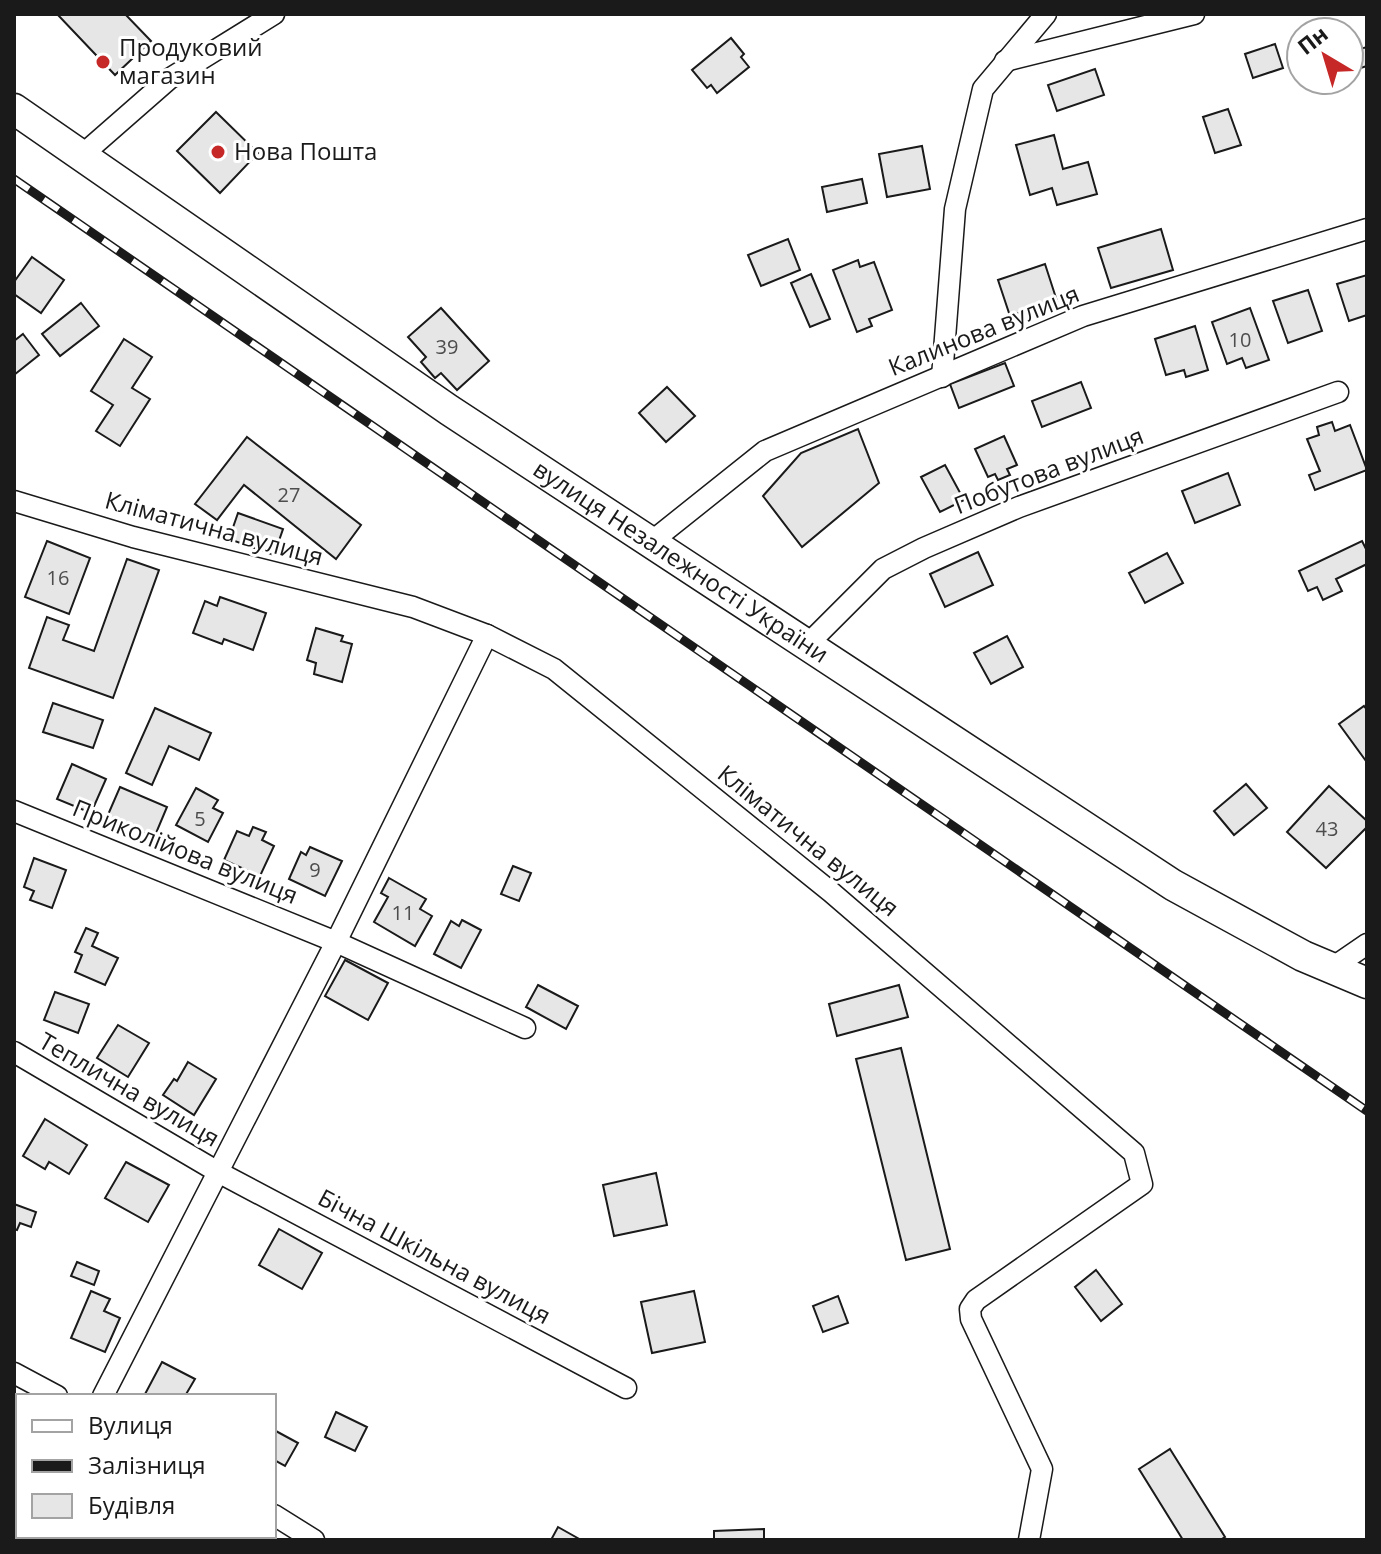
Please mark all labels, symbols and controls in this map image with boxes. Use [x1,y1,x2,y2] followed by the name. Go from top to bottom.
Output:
[1285,16,1365,96] north arrow
[1291,18,1334,61] text: Пн
[119,30,263,91] place label: Продуковий магазин
[94,53,112,71] marker: Продуковий магазин
[234,134,377,167] place label: Нова Пошта
[209,143,227,161] marker: Нова Пошта
[883,276,1084,383] street label: Калинова вулиця
[1229,326,1251,353] house number: 10
[436,333,458,360] house number: 39
[949,418,1148,521] street label: Побутова вулиця
[527,452,836,670] street label: вулиця Незалежності України
[278,481,300,508] house number: 27
[102,483,327,573] street label: Кліматична вулиця
[47,564,69,591] house number: 16
[711,756,907,923] street label: Кліматична вулиця
[68,790,303,911] street label: Приколійова вулиця
[194,805,206,832] house number: 5
[1316,815,1338,842] house number: 43
[309,856,321,883] house number: 9
[392,899,414,926] house number: 11
[34,1024,226,1154] street label: Теплична вулиця
[313,1180,557,1331] street label: Бічна Шкільна вулиця
[16,1394,276,1538] legend
[88,1408,173,1441] text: Вулиця
[88,1448,205,1481] text: Залізниця
[88,1488,175,1521] text: Будівля

